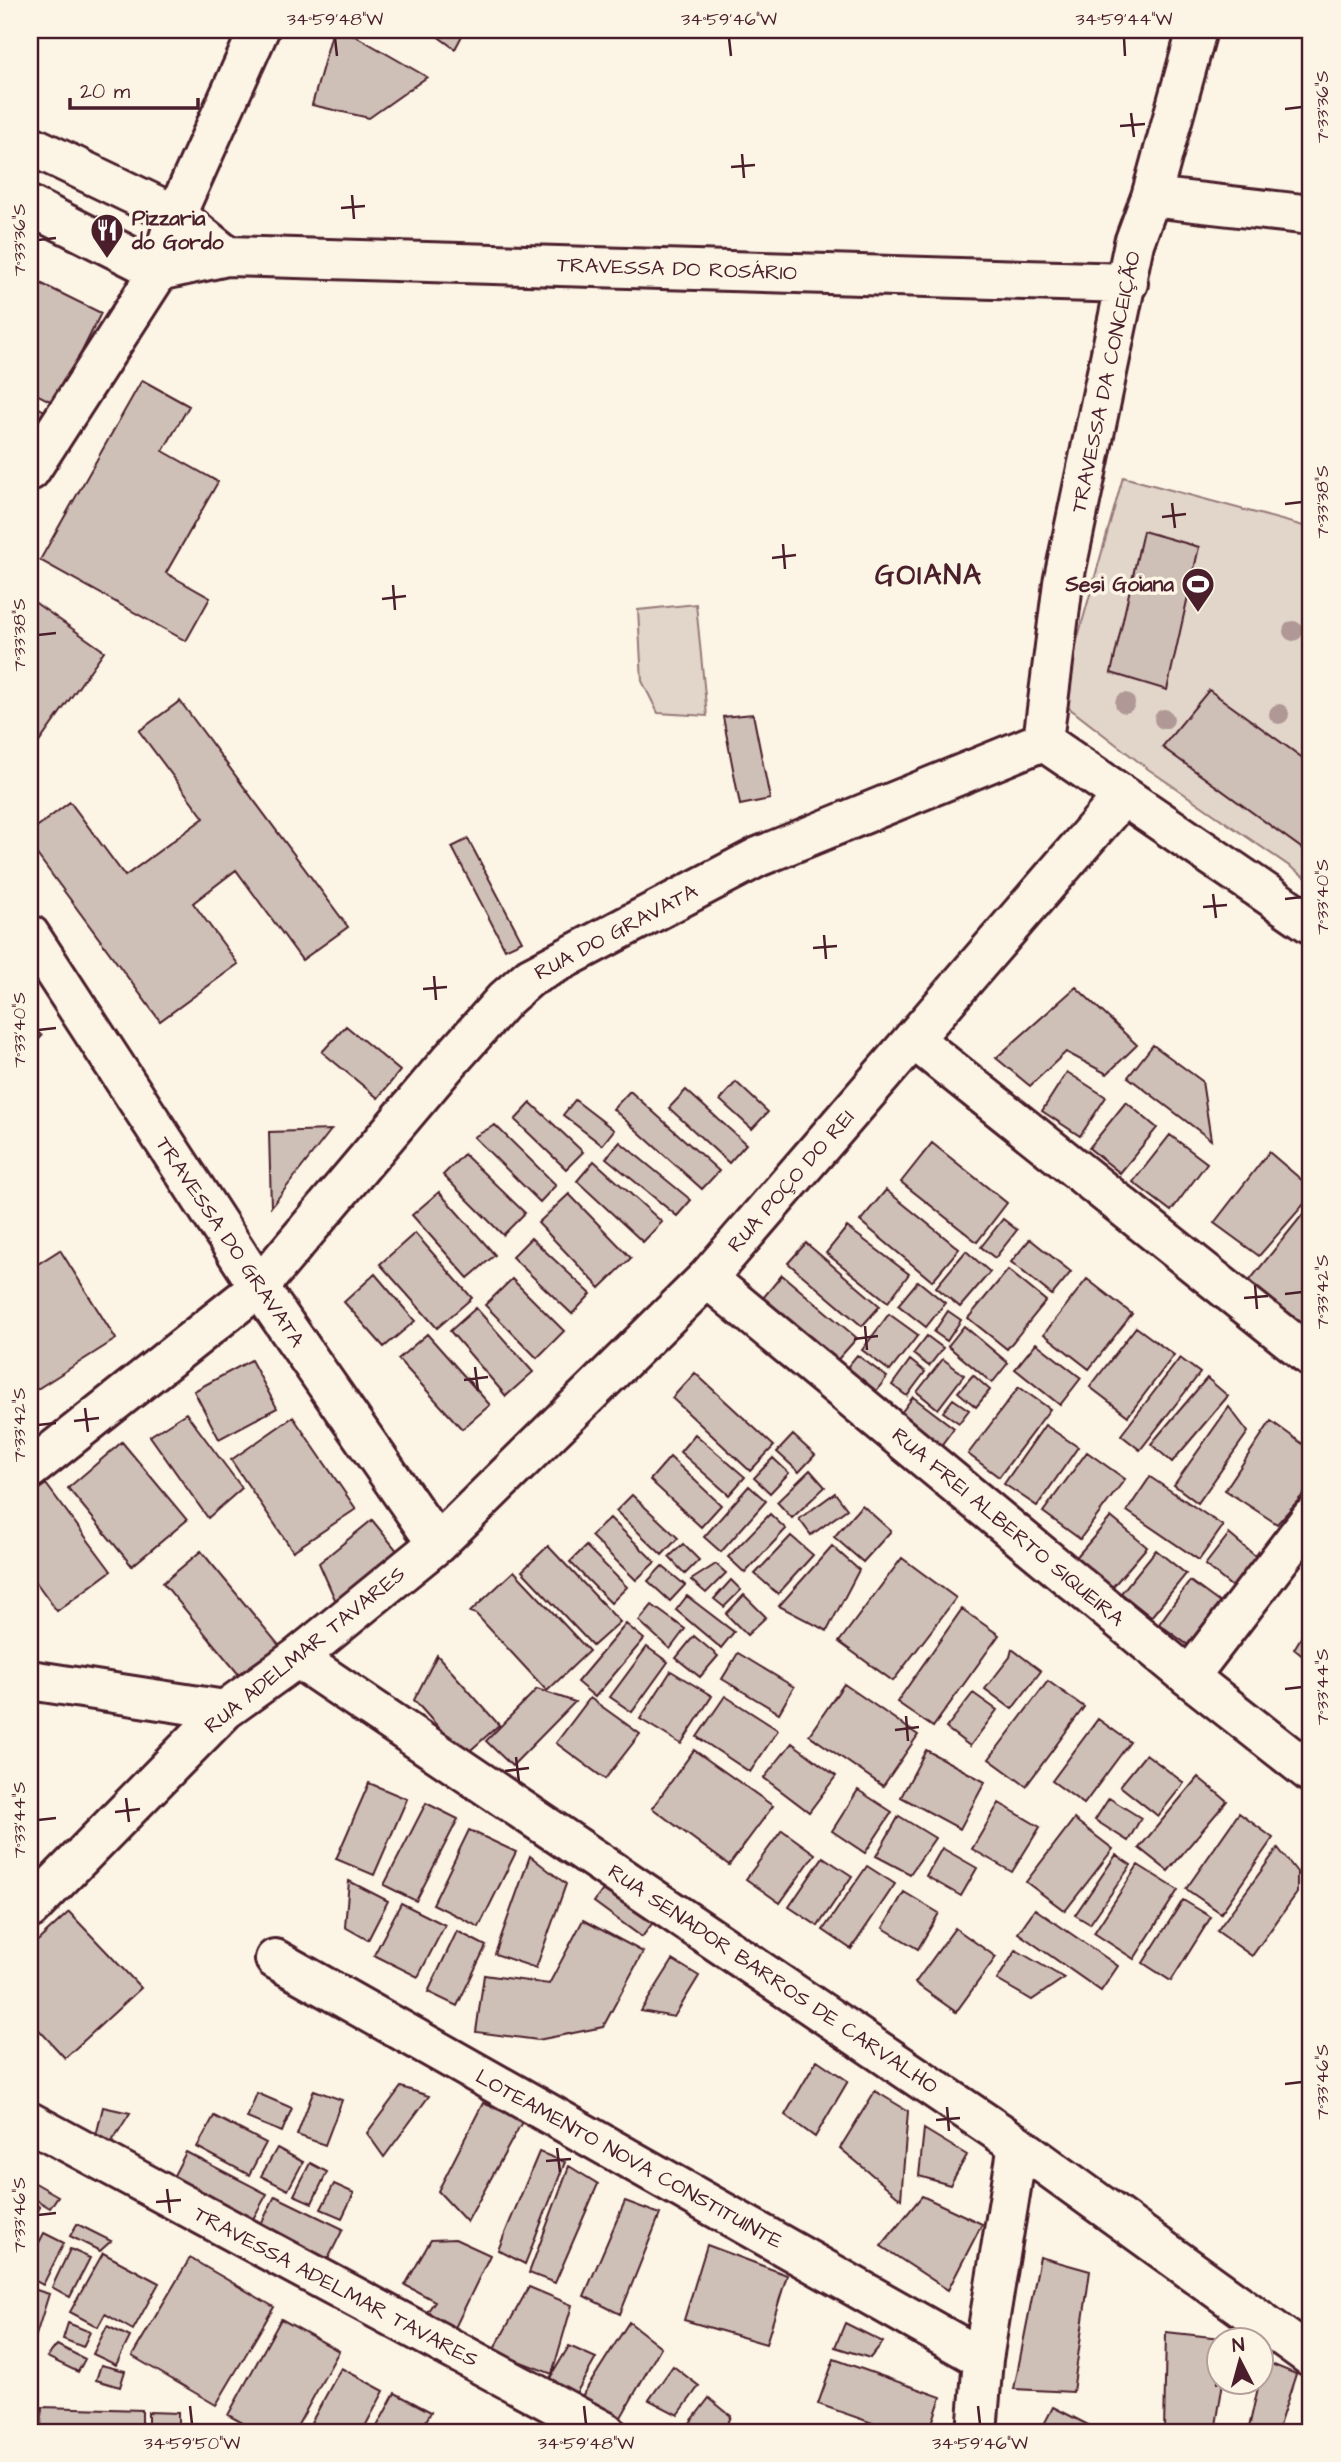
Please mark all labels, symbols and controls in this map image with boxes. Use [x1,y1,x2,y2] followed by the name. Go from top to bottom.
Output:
[287,7,383,32] text: 34°59'48"W
[681,7,777,32] text: 34°59'46"W
[1076,7,1173,32] text: 34°59'44"W
[70,66,198,110] scale bar
[1310,71,1335,143] text: 7°33'36"S
[80,77,131,106] text: 20 m
[7,204,32,276] text: 7°33'36"S
[131,204,224,257] place label: Pizzaria do Gordo
[88,211,126,260] restaurant icon: Pizzaria do Gordo
[1064,249,1148,515] street label: TRAVESSA DA CONCEIÇÃO
[556,250,798,288] street label: TRAVESSA DO ROSÁRIO
[1310,466,1335,538] text: 7°33'38"S
[875,556,983,595] district label: GOIANA
[1179,565,1217,614] sports icon: Sesi Goiana
[1065,570,1174,599] place label: Sesi Goiana
[7,599,32,671] text: 7°33'38"S
[1310,859,1335,935] text: 7°33'40"S
[529,876,703,987] street label: RUA DO GRAVATA
[7,992,32,1068] text: 7°33'40"S
[721,1104,861,1258] street label: RUA POÇO DO REI
[149,1131,312,1353] street label: TRAVESSA DO GRAVATA
[1310,1255,1335,1329] text: 7°33'42"S
[7,1388,32,1462] text: 7°33'42"S
[885,1421,1131,1633] street label: RUA FREI ALBERTO SIQUEIRA
[198,1560,412,1740] street label: RUA ADELMAR TAVARES
[1310,1649,1335,1725] text: 7°33'44"S
[7,1782,32,1858] text: 7°33'44"S
[602,1857,944,2101] street label: RUA SENADOR BARROS DE CARVALHO
[1310,2044,1335,2120] text: 7°33'46"S
[470,2062,788,2256] street label: LOTEAMENTO NOVA CONSTITUINTE
[7,2177,32,2253] text: 7°33'46"S
[189,2199,483,2375] street label: TRAVESSA ADELMAR TAVARES
[1204,2326,1274,2396] north arrow
[1231,2332,1246,2360] text: N
[144,2431,240,2456] text: 34°59'50"W
[538,2431,634,2456] text: 34°59'48"W
[932,2431,1028,2456] text: 34°59'46"W

